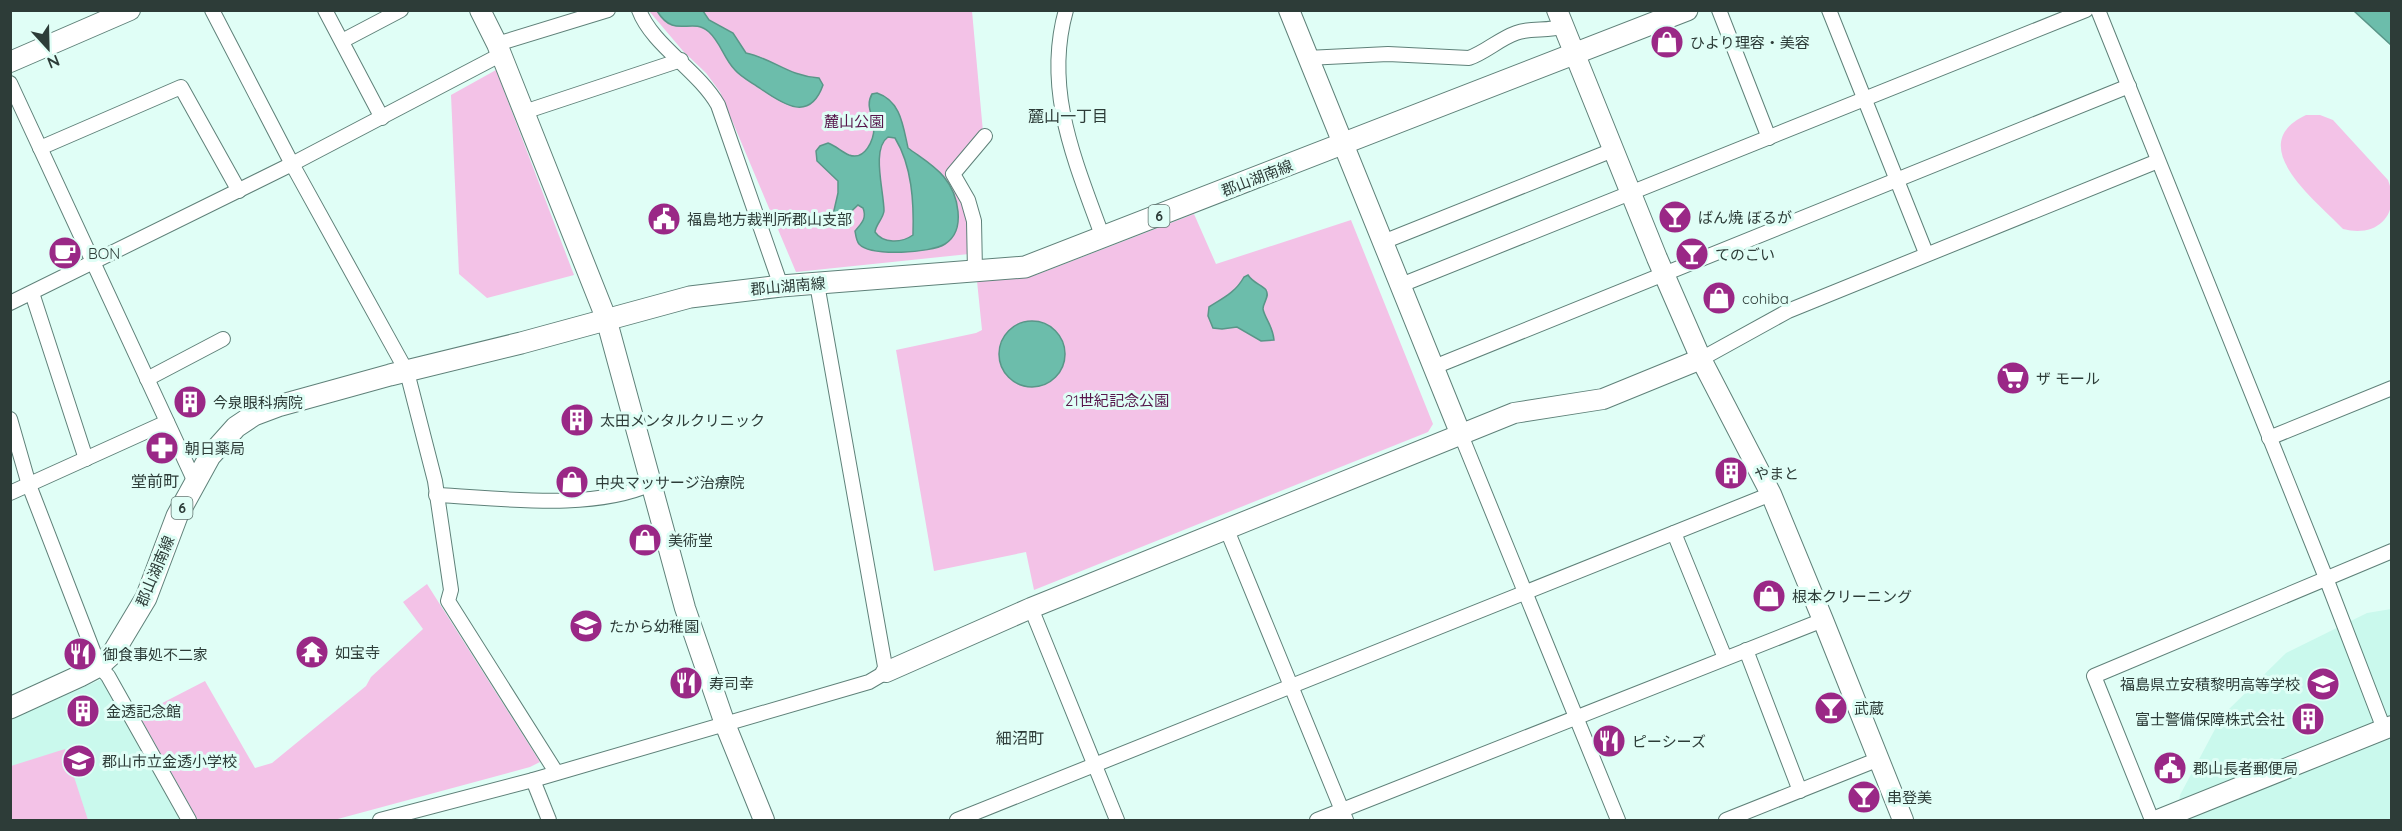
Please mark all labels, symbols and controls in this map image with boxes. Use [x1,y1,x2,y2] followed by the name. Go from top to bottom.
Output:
[18,18,78,78] north arrow
[1649,24,1685,60] shop icon: ひより理容・美容
[1690,33,1810,52] place label: ひより理容・美容
[44,50,63,73] text: N
[1028,106,1108,126] district label: 麓山一丁目
[824,112,884,131] park label: 麓山公園
[1219,156,1295,200] street label: 郡山湖南線
[1657,199,1693,235] bar icon: ばん焼 ぼるが
[646,201,682,237] public building icon: 福島地方裁判所郡山支部
[1148,205,1170,227] road number: 6
[1698,208,1792,227] place label: ばん焼 ぼるが
[687,210,852,229] place label: 福島地方裁判所郡山支部
[47,235,83,271] cafe icon: BON
[1674,236,1710,272] bar icon: てのごい
[88,244,120,263] place label: BON
[1715,245,1775,264] place label: てのごい
[750,273,826,299] street label: 郡山湖南線
[1701,280,1737,316] shop icon: cohiba
[1742,289,1789,308] place label: cohiba
[1995,360,2031,396] supermarket icon: ザ モール
[2036,369,2100,388] place label: ザ モール
[172,384,208,420] building icon: 今泉眼科病院
[1065,391,1169,410] park label: 21世紀記念公園
[213,393,303,412] place label: 今泉眼科病院
[559,402,595,438] building icon: 太田メンタルクリニック
[600,411,765,430] place label: 太田メンタルクリニック
[144,430,180,466] pharmacy icon: 朝日薬局
[185,439,245,458] place label: 朝日薬局
[1713,455,1749,491] building icon: やまと
[554,464,590,500] shop icon: 中央マッサージ治療院
[1754,464,1799,483] place label: やまと
[131,471,179,491] district label: 堂前町
[595,473,745,492] place label: 中央マッサージ治療院
[172,497,192,519] road number: 6
[627,522,663,558] shop icon: 美術堂
[668,531,713,550] place label: 美術堂
[132,533,178,609] street label: 郡山湖南線
[1751,578,1787,614] shop icon: 根本クリーニング
[1792,587,1912,606] place label: 根本クリーニング
[568,608,604,644] school or university icon: たから幼稚園
[609,617,699,636] place label: たから幼稚園
[294,634,330,670] temple icon: 如宝寺
[62,636,98,672] restaurant icon: 御食事処不二家
[335,643,380,662] place label: 如宝寺
[103,645,208,664] place label: 御食事処不二家
[668,665,704,701] restaurant icon: 寿司幸
[2305,666,2341,702] school or university icon: 福島県立安積黎明高等学校
[709,674,754,693] place label: 寿司幸
[2120,675,2300,694] place label: 福島県立安積黎明高等学校
[1813,690,1849,726] bar icon: 武蔵
[65,693,101,729] building icon: 金透記念館
[1854,699,1884,718] place label: 武蔵
[2290,701,2326,737] building icon: 富士警備保障株式会社
[106,702,181,721] place label: 金透記念館
[2135,710,2285,729] place label: 富士警備保障株式会社
[1591,723,1627,759] restaurant icon: ピーシーズ
[996,728,1044,748] district label: 細沼町
[1632,732,1706,751] place label: ピーシーズ
[61,743,97,779] school or university icon: 郡山市立金透小学校
[2152,750,2188,786] public building icon: 郡山長者郵便局
[102,752,237,771] place label: 郡山市立金透小学校
[2193,759,2298,778] place label: 郡山長者郵便局
[1846,779,1882,815] bar icon: 串登美
[1887,788,1932,807] place label: 串登美

